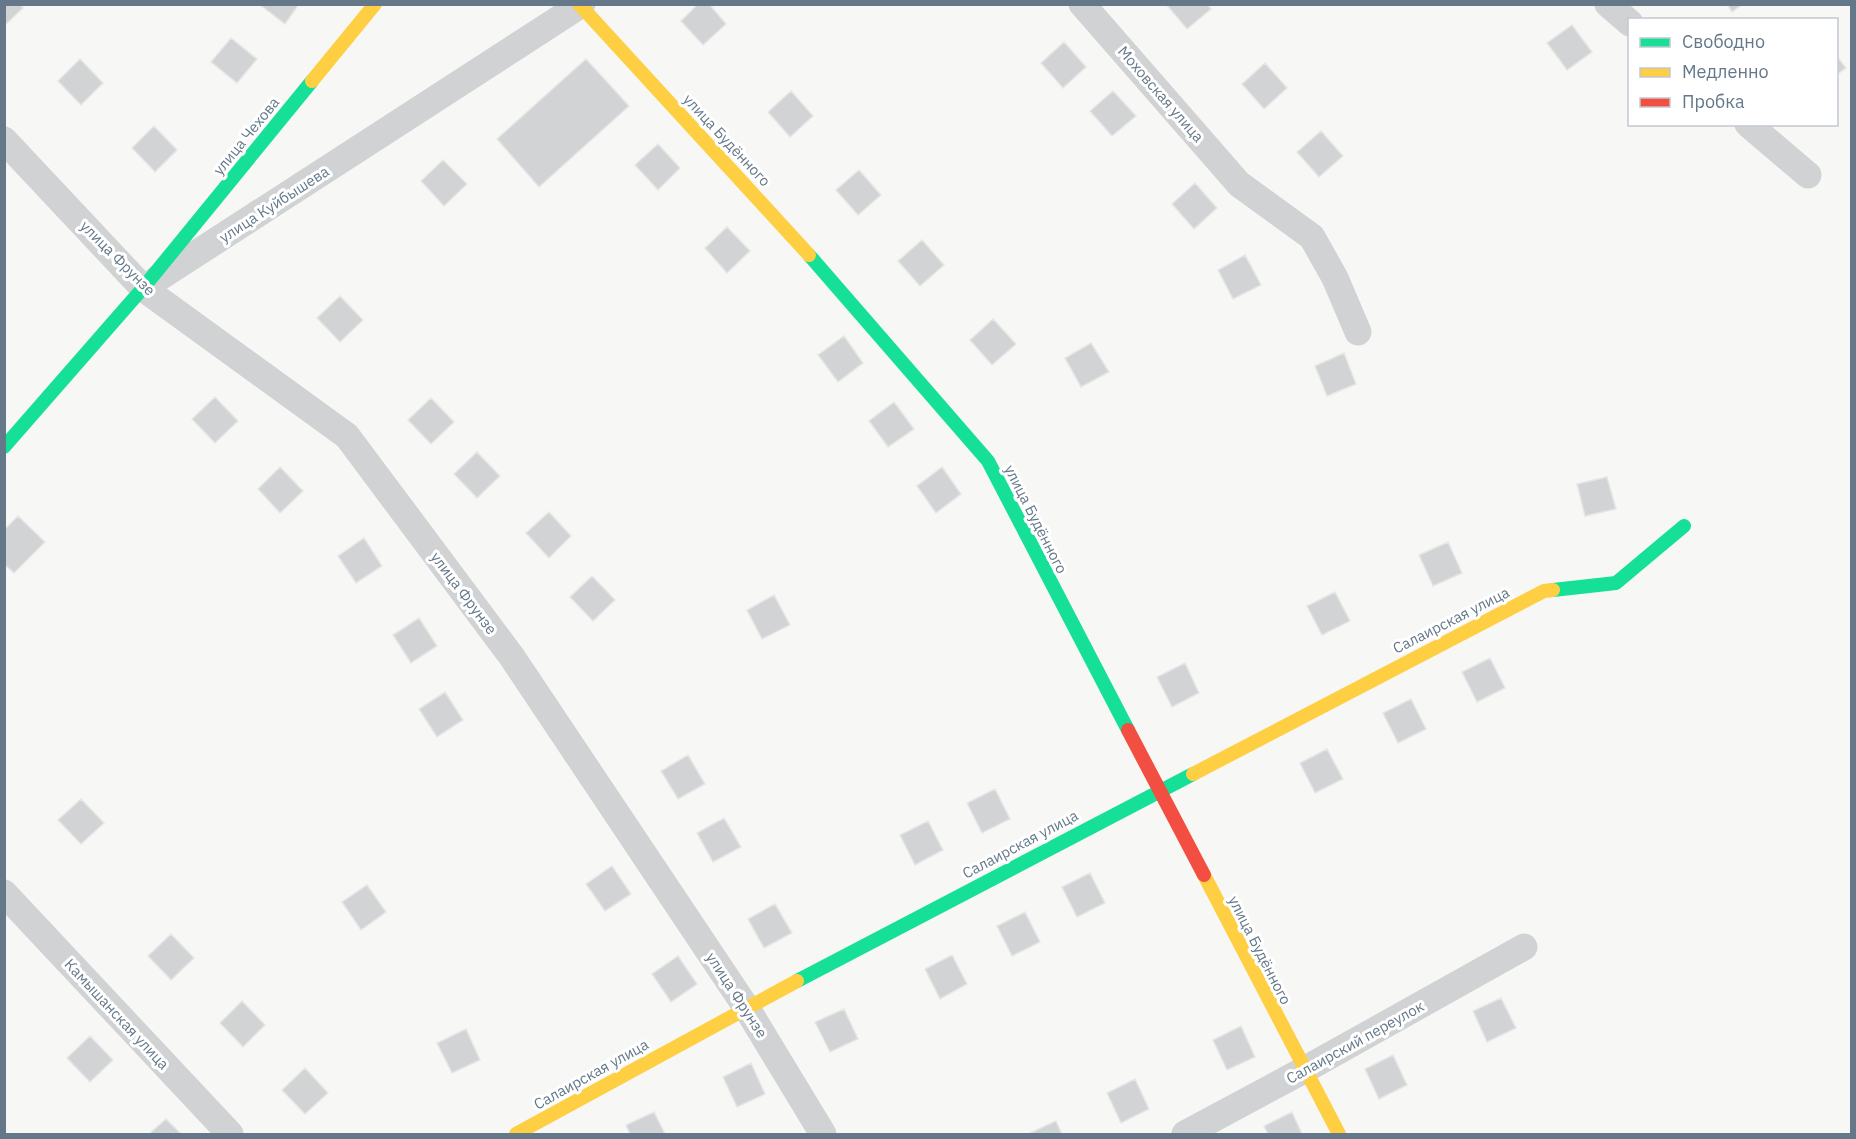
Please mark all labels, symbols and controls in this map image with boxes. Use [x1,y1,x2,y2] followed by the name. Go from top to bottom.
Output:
[1628,18,1838,126] legend
[1682,30,1765,53] text: Свободно
[1114,42,1208,146] street label: Моховская улица
[1682,60,1769,83] text: Медленно
[679,90,775,190] street label: улица Будённого
[1682,90,1745,113] text: Пробка
[209,93,283,179] street label: улица Чехова
[216,162,332,246] street label: улица Куйбышева
[76,216,160,300] street label: улица Фрунзе
[1000,461,1072,577] street label: улица Будённого
[427,548,501,638] street label: улица Фрунзе
[1390,582,1512,658] street label: Салаирская улица
[959,806,1081,882] street label: Салаирская улица
[1224,892,1296,1008] street label: улица Будённого
[702,949,772,1041] street label: улица Фрунзе
[61,955,173,1073] street label: Камышанская улица
[1283,996,1427,1088] street label: Салаирский переулок
[530,1035,652,1113] street label: Салаирская улица

